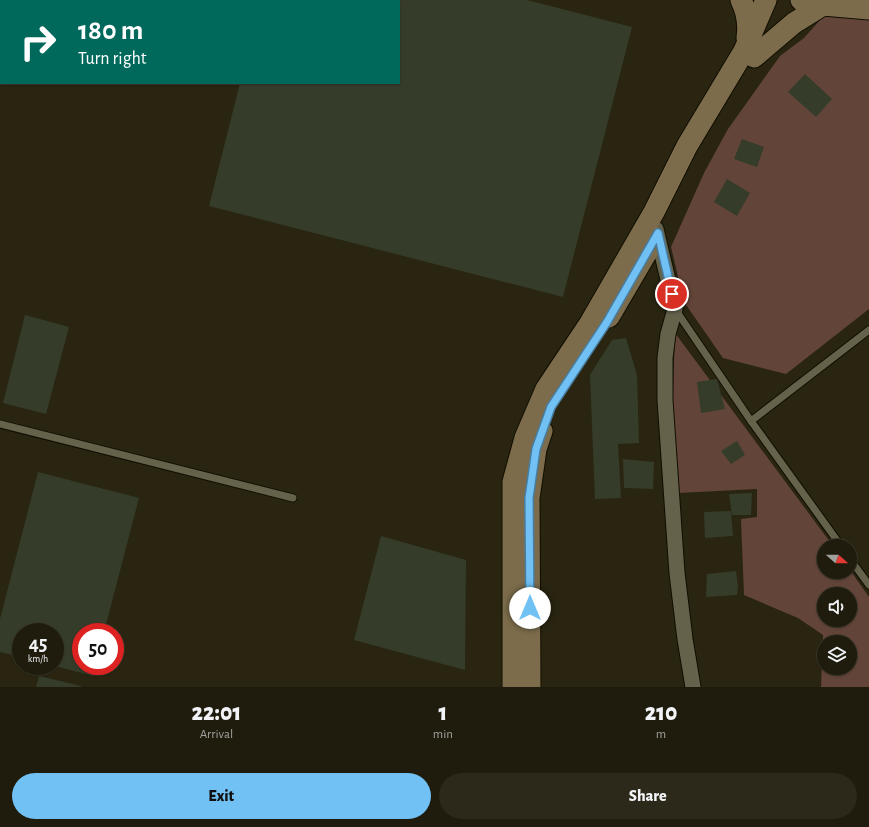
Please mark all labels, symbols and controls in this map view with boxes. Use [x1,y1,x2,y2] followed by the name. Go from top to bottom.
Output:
[12,16,64,68] icon: right
[78,17,143,45] text: 180 m
[78,50,147,68] text: Turn right
[655,277,689,311] pin
[661,283,683,305] icon: arrive
[817,539,857,579] north arrow
[817,539,857,675] map controls
[509,587,551,629] position arrow
[817,587,857,627] button: sound
[72,623,124,675] speed limit sign: 50
[29,634,47,654] text: 45
[817,635,857,675] button: layers
[28,654,48,664] text: km/h
[192,701,241,725] text: 22:01
[439,701,447,725] text: 1
[645,701,677,725] text: 210
[200,728,233,741] text: Arrival
[433,728,453,741] text: min
[656,728,666,741] text: m
[12,773,431,819] button: Exit
[439,773,857,819] button: Share

